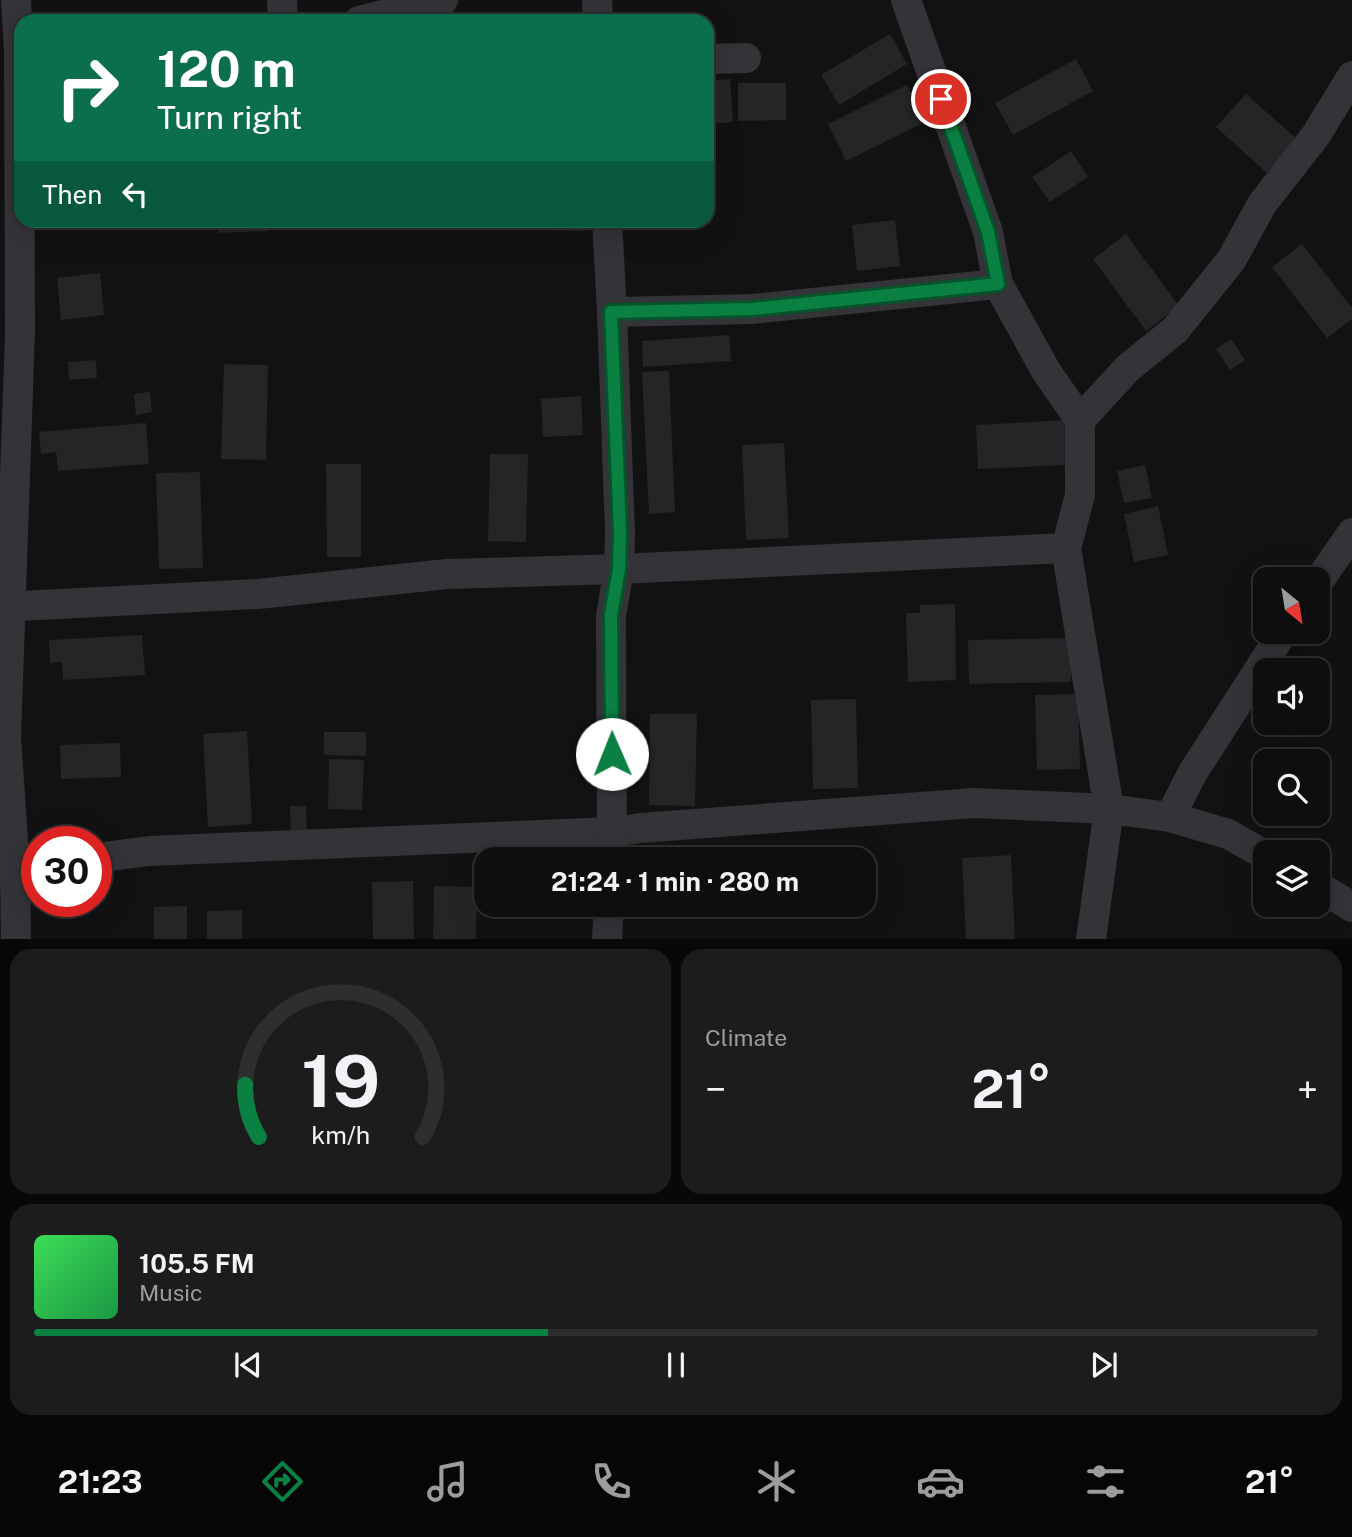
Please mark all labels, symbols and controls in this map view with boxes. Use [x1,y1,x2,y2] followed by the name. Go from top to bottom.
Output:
[157,40,296,98] text: 120 m
[42,42,133,133] icon: right
[911,69,971,129] pin
[922,80,960,118] icon: arrive
[157,99,302,136] text: Turn right
[116,175,154,213] icon: left
[42,179,102,210] text: Then
[1253,567,1330,644] north arrow
[1253,567,1330,917] map controls
[1253,658,1330,735] button: sound
[575,717,649,791] position arrow
[1253,749,1330,826] button: search
[21,826,112,917] speed limit sign: 30
[1253,840,1330,917] button: layers
[551,866,799,897] text: 21:24 · 1 min · 280 m
[705,1024,787,1051] text: Climate
[301,1039,380,1124] text: 19
[972,1059,1051,1120] text: 21°
[705,1067,726,1112] text: −
[1297,1067,1318,1112] text: +
[311,1120,370,1150] text: km/h
[139,1248,255,1279] text: 105.5 FM
[139,1279,203,1306] text: Music
[229,1346,267,1384] icon: previous
[657,1346,695,1384] icon: pause
[1085,1346,1123,1384] icon: next
[258,1457,307,1506] icon: directions
[423,1457,472,1506] icon: music
[587,1457,636,1506] icon: phone
[752,1457,801,1506] icon: climate
[916,1457,965,1506] icon: car
[1081,1457,1130,1506] icon: filters
[58,1463,143,1500] text: 21:23
[1245,1463,1294,1500] text: 21°

